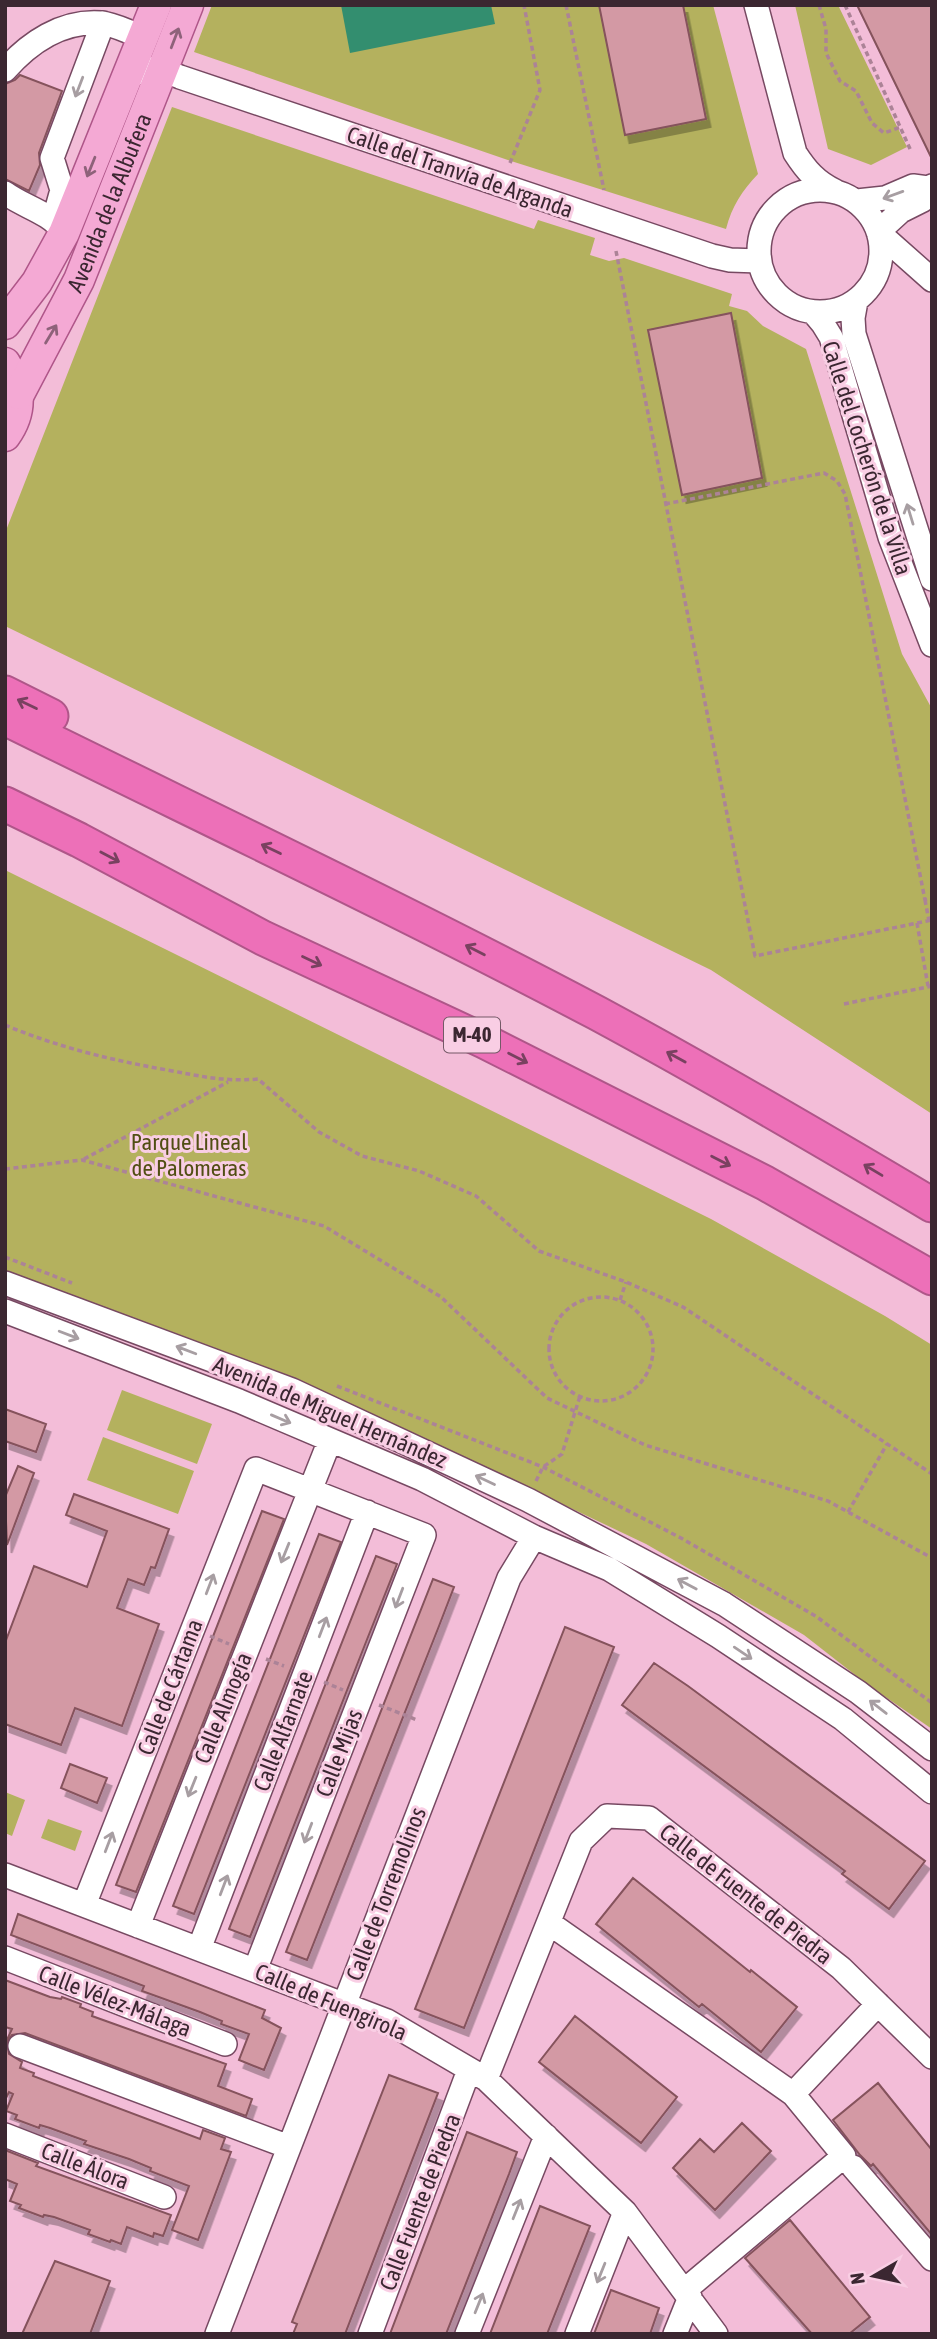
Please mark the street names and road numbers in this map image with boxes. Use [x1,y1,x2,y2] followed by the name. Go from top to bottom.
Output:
[62,110,157,296] street label: Avenida de la Albufera
[344,121,576,223] street label: Calle del Tranvía de Arganda
[817,338,917,578] street label: Calle del Cocherón de la Villa
[444,1018,500,1052] road number: M-40
[209,1351,451,1473] street label: Avenida de Miguel Hernández
[132,1615,208,1759] street label: Calle de Cártama
[189,1649,257,1767] street label: Calle Almogía
[248,1667,318,1795] street label: Calle Alfarnate
[310,1706,368,1800] street label: Calle Mijas
[341,1804,431,1984] street label: Calle de Torremolinos
[655,1819,837,1969] street label: Calle de Fuente de Piedra
[251,1958,411,2046] street label: Calle de Fuengirola
[35,1960,195,2042] street label: Calle Vélez-Málaga
[374,2110,466,2294] street label: Calle Fuente de Piedra
[38,2137,132,2195] street label: Calle Álora

